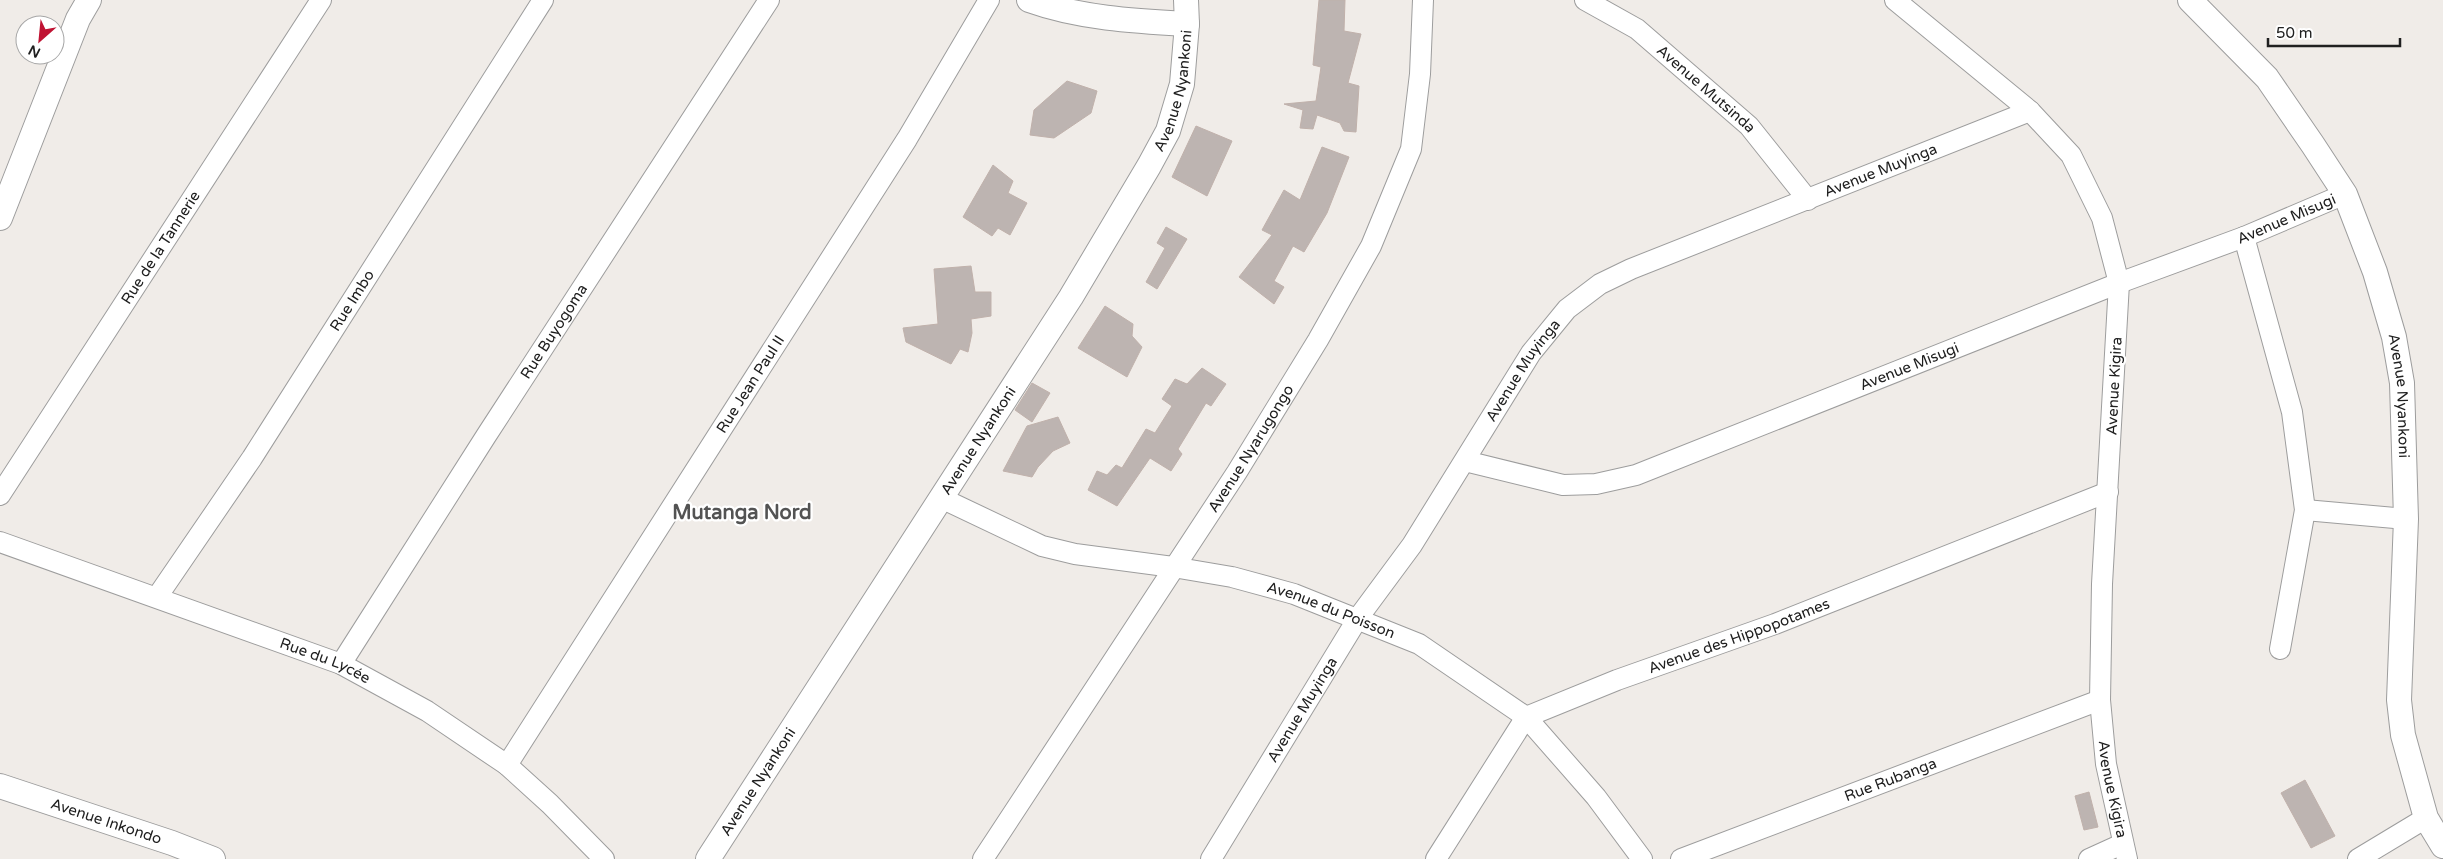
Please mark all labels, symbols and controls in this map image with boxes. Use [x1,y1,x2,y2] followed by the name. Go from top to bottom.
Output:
[15,15,65,65] north arrow
[2268,15,2400,47] scale bar
[2276,24,2313,42] text: 50 m
[1150,29,1195,155] street label: Avenue Nyankoni
[25,41,43,61] text: N
[1653,41,1760,136] street label: Avenue Mutsinda
[1821,140,1940,201] street label: Avenue Muyinga
[117,187,204,307] street label: Rue de la Tannerie
[2235,190,2338,248] street label: Avenue Misugi
[326,267,378,334] street label: Rue Imbo
[517,280,591,382] street label: Rue Buyogoma
[1482,316,1564,425] street label: Avenue Muyinga
[712,332,788,436] street label: Rue Jean Paul II
[2385,332,2413,458] street label: Avenue Nyankoni
[2102,336,2126,436] street label: Avenue Kigira
[1857,339,1962,394] street label: Avenue Misugi
[1204,381,1297,516] street label: Avenue Nyarugongo
[937,383,1020,498] street label: Avenue Nyankoni
[672,501,812,525] district label: Mutanga Nord
[1265,578,1398,642] street label: Avenue du Poisson
[1646,594,1832,677] street label: Avenue des Hippopotames
[277,634,373,687] street label: Rue du Lycée
[1263,654,1341,765] street label: Avenue Muyinga
[716,724,799,839] street label: Avenue Nyankoni
[2095,740,2131,840] street label: Avenue Kigira
[1842,754,1939,805] street label: Rue Rubanga
[49,794,164,848] street label: Avenue Inkondo

